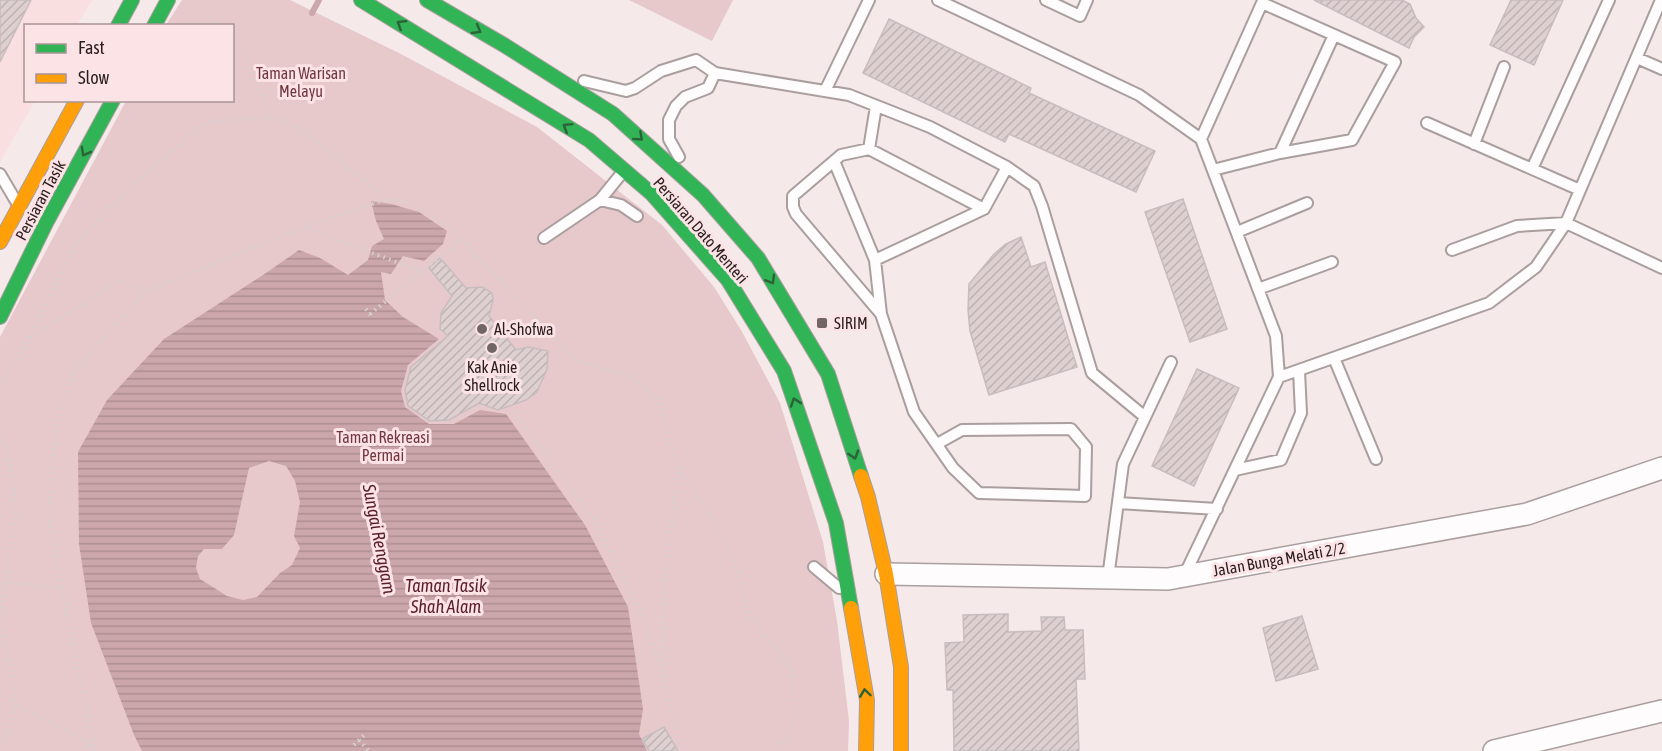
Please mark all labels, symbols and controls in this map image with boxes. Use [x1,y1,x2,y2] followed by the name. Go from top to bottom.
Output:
[397,20,408,31] one-way arrow
[471,22,481,34] one-way arrow
[24,24,234,102] legend
[78,37,105,58] text: Fast
[256,64,346,101] park label: Taman Warisan Melayu
[78,67,109,88] text: Slow
[563,122,573,134] one-way arrow
[632,130,643,141] one-way arrow
[81,146,92,156] one-way arrow
[11,157,69,243] street label: Persiaran Tasik
[650,173,752,287] street label: Persiaran Dato Menteri
[763,274,775,284] one-way arrow
[834,314,868,332] place label: SIRIM
[815,316,829,330] marker: SIRIM
[494,320,553,338] place label: Al-Shofwa
[475,322,489,336] marker: Al-Shofwa
[485,341,499,355] marker: Kak Anie Shellrock
[464,358,520,394] place label: Kak Anie Shellrock
[790,397,802,408] one-way arrow
[336,428,430,464] park label: Taman Rekreasi Permai
[847,449,860,460] one-way arrow
[358,481,400,596] water label: Sungai Renggam
[1211,538,1347,580] street label: Jalan Bunga Melati 2/2
[405,575,488,617] water label: Taman Tasik Shah Alam
[860,688,872,697] one-way arrow

